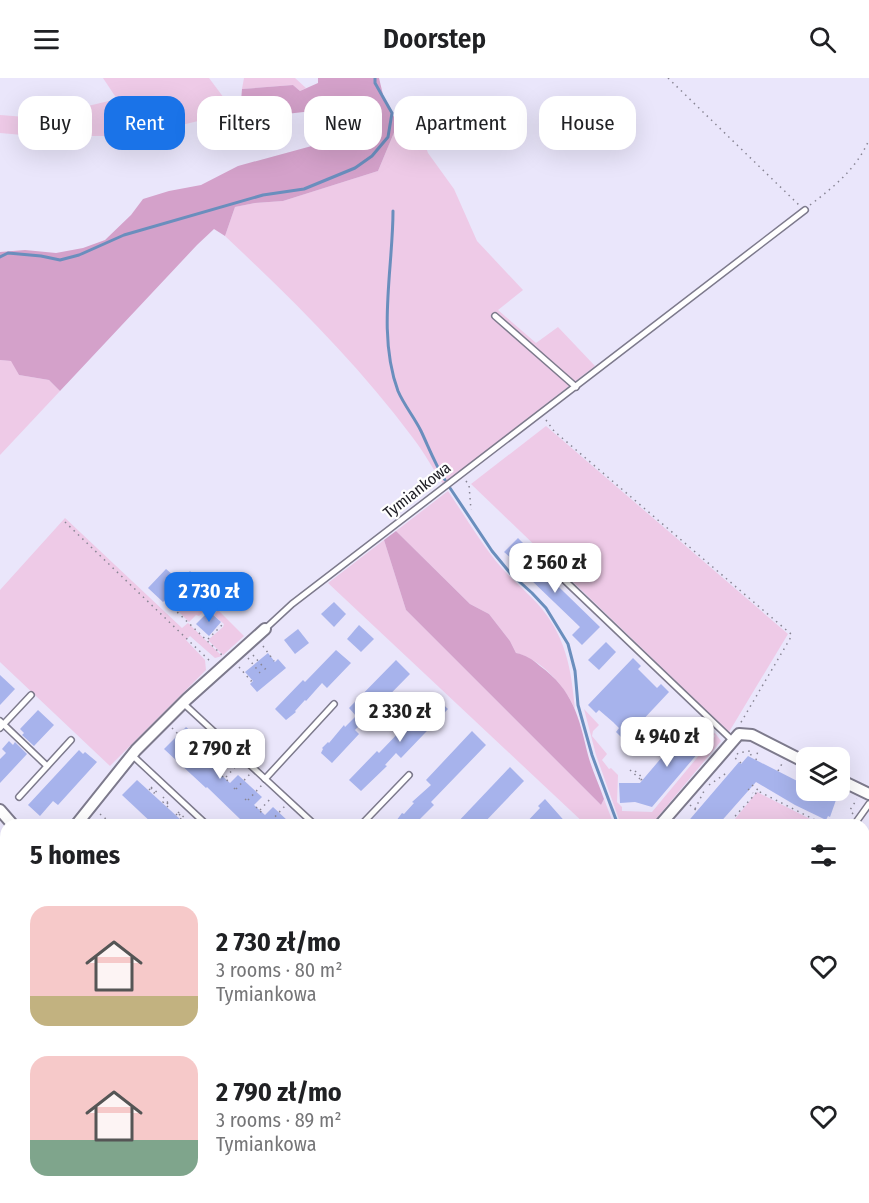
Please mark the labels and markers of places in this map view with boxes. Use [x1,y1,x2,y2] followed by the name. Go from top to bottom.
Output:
[493,543,617,594] pin: 2 560 zł
[147,572,271,623] pin: 2 730 zł
[338,692,462,743] pin: 2 330 zł
[605,717,729,768] pin: 4 940 zł
[158,729,282,780] pin: 2 790 zł

